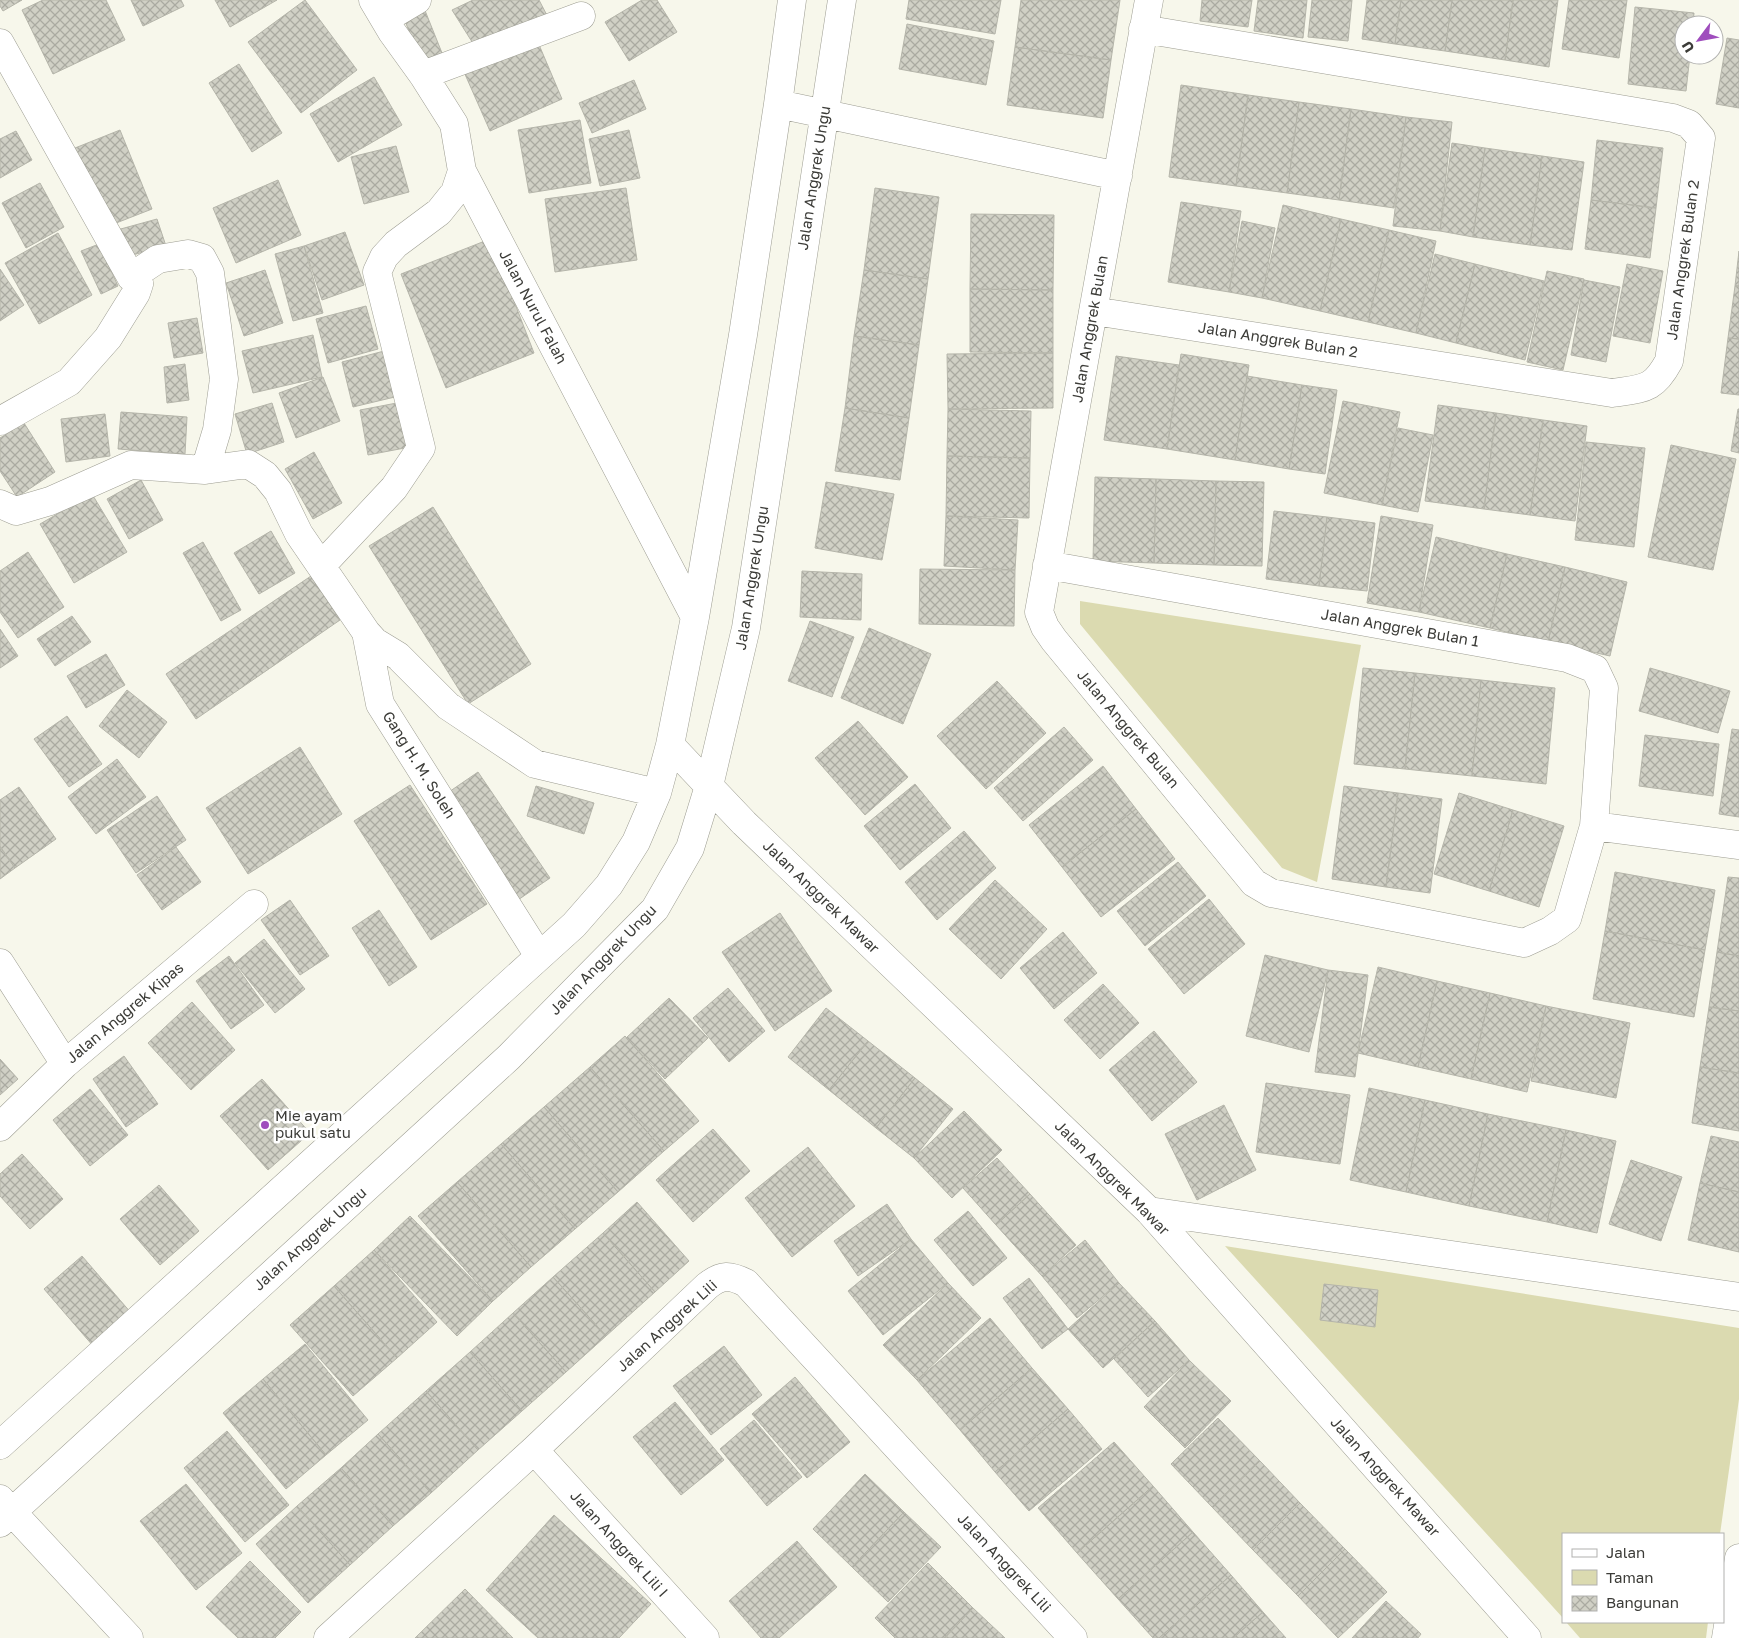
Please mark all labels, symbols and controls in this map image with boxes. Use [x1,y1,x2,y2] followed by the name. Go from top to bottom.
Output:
[1674,15,1724,65] north arrow
[1678,38,1697,56] text: U
[793,104,833,251] street label: Jalan Anggrek Ungu
[1662,179,1702,341] street label: Jalan Anggrek Bulan 2
[496,246,572,367] street label: Jalan Nurul Falah
[1067,254,1111,404] street label: Jalan Anggrek Bulan
[1197,317,1359,361] street label: Jalan Anggrek Bulan 2
[731,504,771,651] street label: Jalan Anggrek Ungu
[1320,604,1481,650] street label: Jalan Anggrek Bulan 1
[1074,665,1184,791] street label: Jalan Anggrek Bulan
[380,707,460,821] street label: Gang H. M. Soleh
[760,836,884,957] street label: Jalan Anggrek Mawar
[545,901,659,1018] street label: Jalan Anggrek Ungu
[62,958,187,1067] street label: Jalan Anggrek Kipas
[275,1106,351,1141] place label: Mie ayam pukul satu
[1052,1116,1174,1238] street label: Jalan Anggrek Mawar
[259,1119,271,1131] marker: Mie ayam pukul satu
[249,1183,370,1294] street label: Jalan Anggrek Ungu
[612,1275,720,1375] street label: Jalan Anggrek Lili
[1327,1413,1444,1540] street label: Jalan Anggrek Mawar
[567,1486,672,1600] street label: Jalan Anggrek Lili I
[954,1509,1055,1616] street label: Jalan Anggrek Lili
[1562,1533,1724,1623] legend
[1606,1543,1645,1561] text: Jalan
[1606,1568,1653,1586] text: Taman
[1606,1593,1679,1611] text: Bangunan

